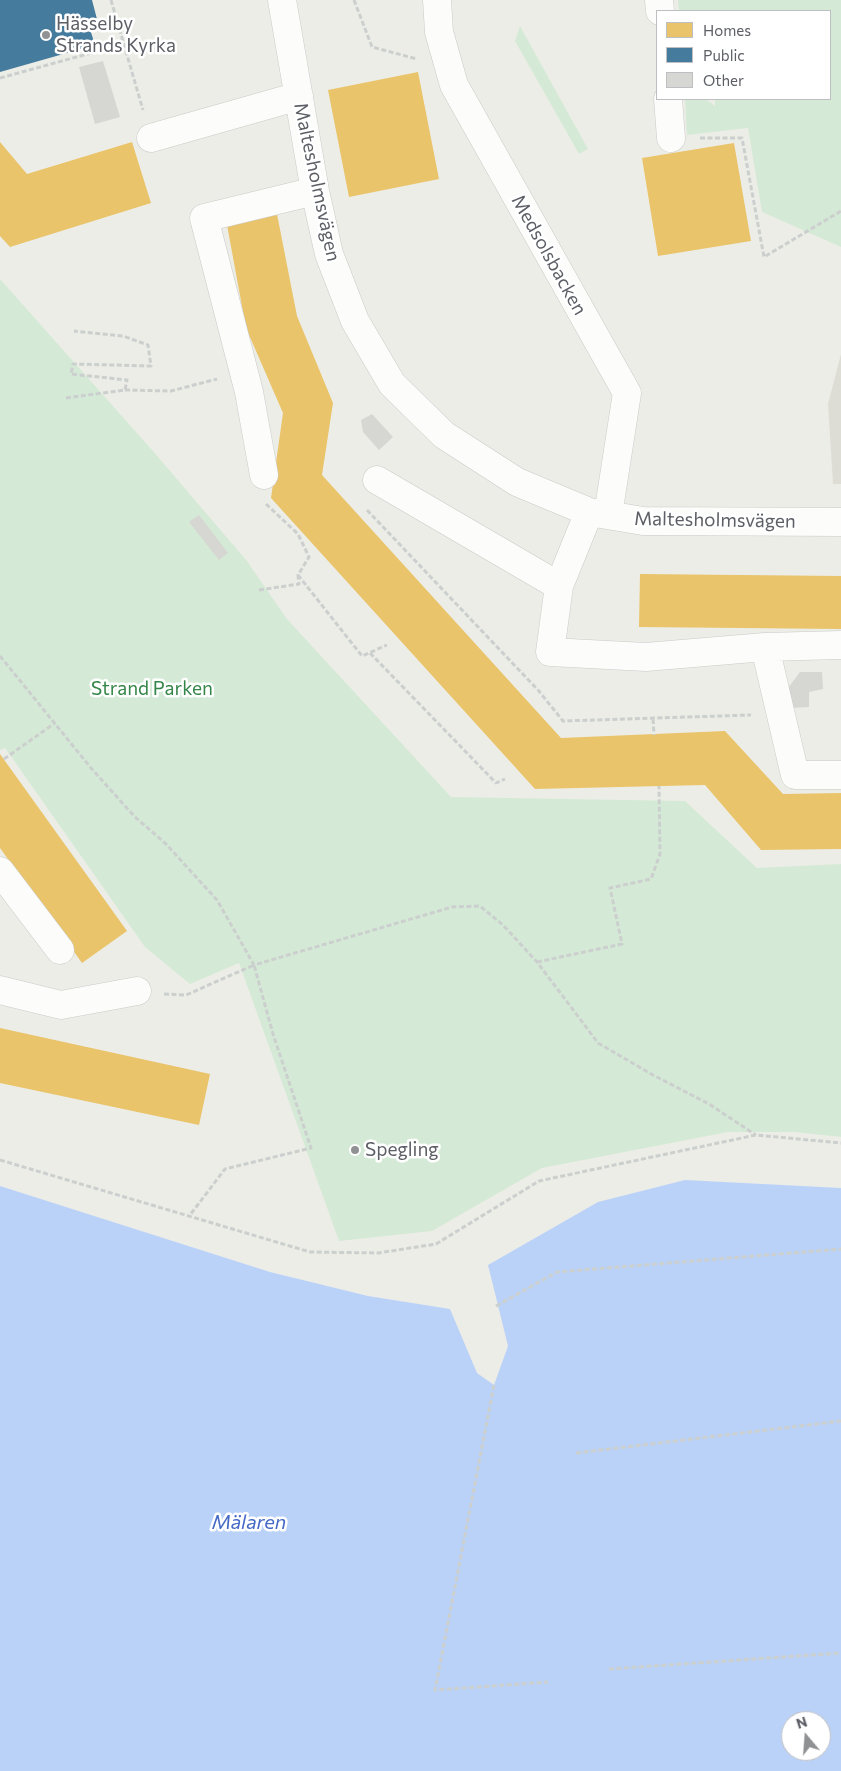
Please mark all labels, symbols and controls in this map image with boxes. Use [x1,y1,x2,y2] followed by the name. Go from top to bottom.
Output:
[656,10,831,100] legend
[56,13,176,57] place label: Hässelby Strands Kyrka
[703,21,751,39] text: Homes
[40,29,52,41] marker: Hässelby Strands Kyrka
[703,46,745,64] text: Public
[703,71,744,89] text: Other
[289,101,345,263] street label: Maltesholmsvägen
[507,191,591,319] street label: Medsolsbacken
[634,507,796,533] street label: Maltesholmsvägen
[91,678,213,700] park label: Strand Parken
[365,1139,439,1161] place label: Spegling
[349,1144,361,1156] marker: Spegling
[212,1510,286,1534] water label: Mälaren
[781,1711,831,1761] north arrow
[794,1713,809,1732] text: N

